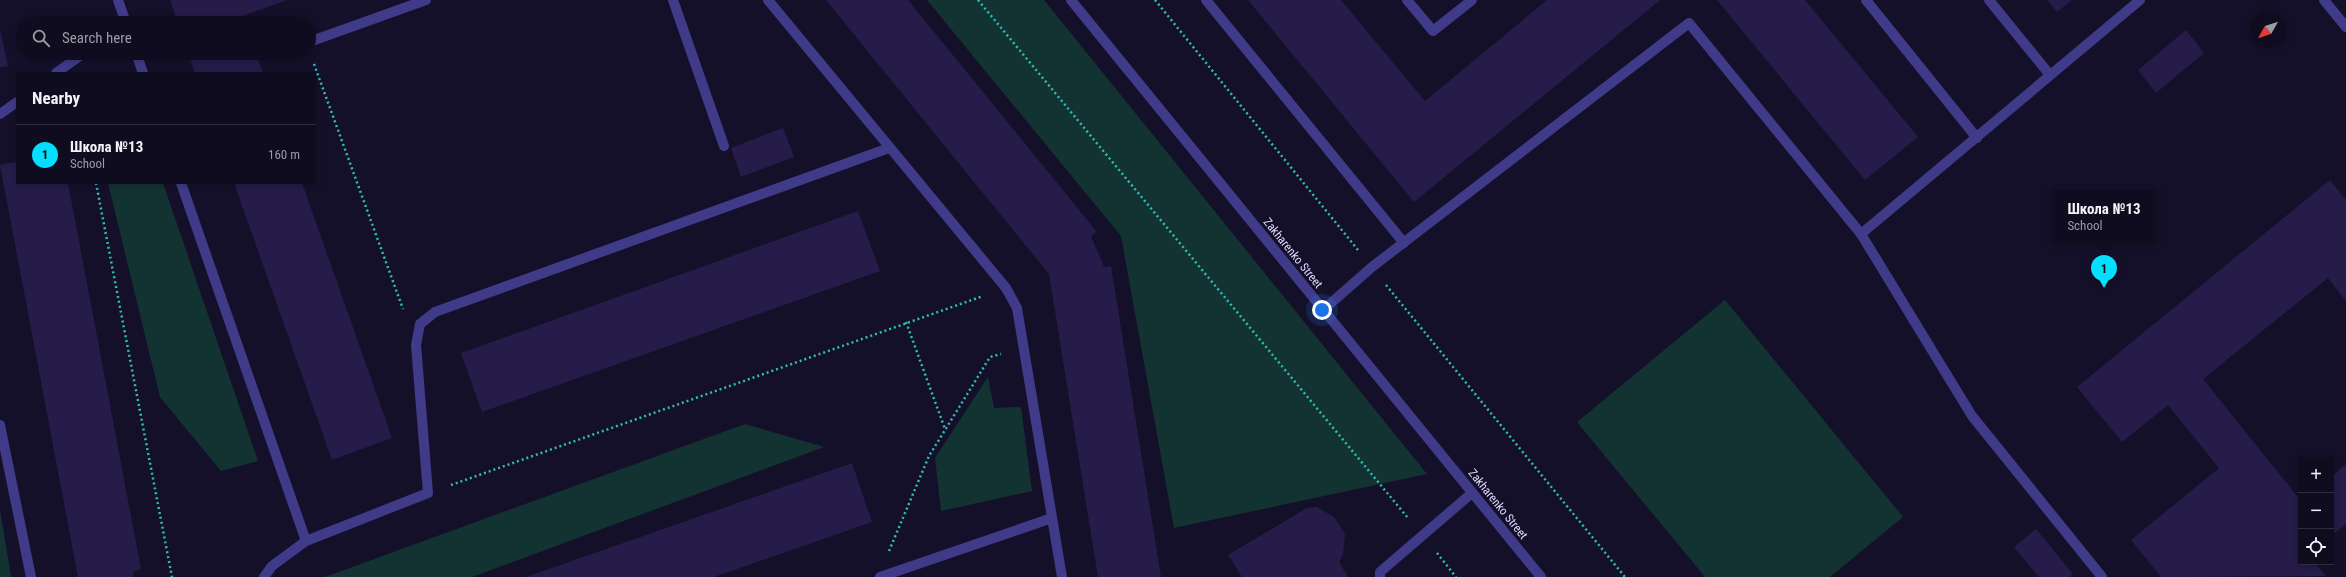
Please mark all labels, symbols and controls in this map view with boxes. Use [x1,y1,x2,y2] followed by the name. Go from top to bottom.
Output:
[2250,12,2286,48] north arrow
[16,16,316,60] search box
[30,27,52,49] icon: search
[62,29,132,47] text: Search here
[32,88,80,108] text: Nearby
[70,138,143,156] text: Школа №13
[42,147,48,162] text: 1
[268,147,300,162] text: 160 m
[70,156,105,171] text: School
[2053,190,2155,242] popup
[2067,200,2141,218] text: Школа №13
[1260,215,1326,291] street label: Zakharenko Street
[2067,218,2102,233] text: School
[2091,255,2117,288] pin: 1
[1312,300,1332,320] your location
[2298,457,2334,565] map controls
[2298,457,2334,493] button: +
[1465,466,1531,542] street label: Zakharenko Street
[2298,493,2334,529] button: −
[2298,529,2334,565] button: locate

